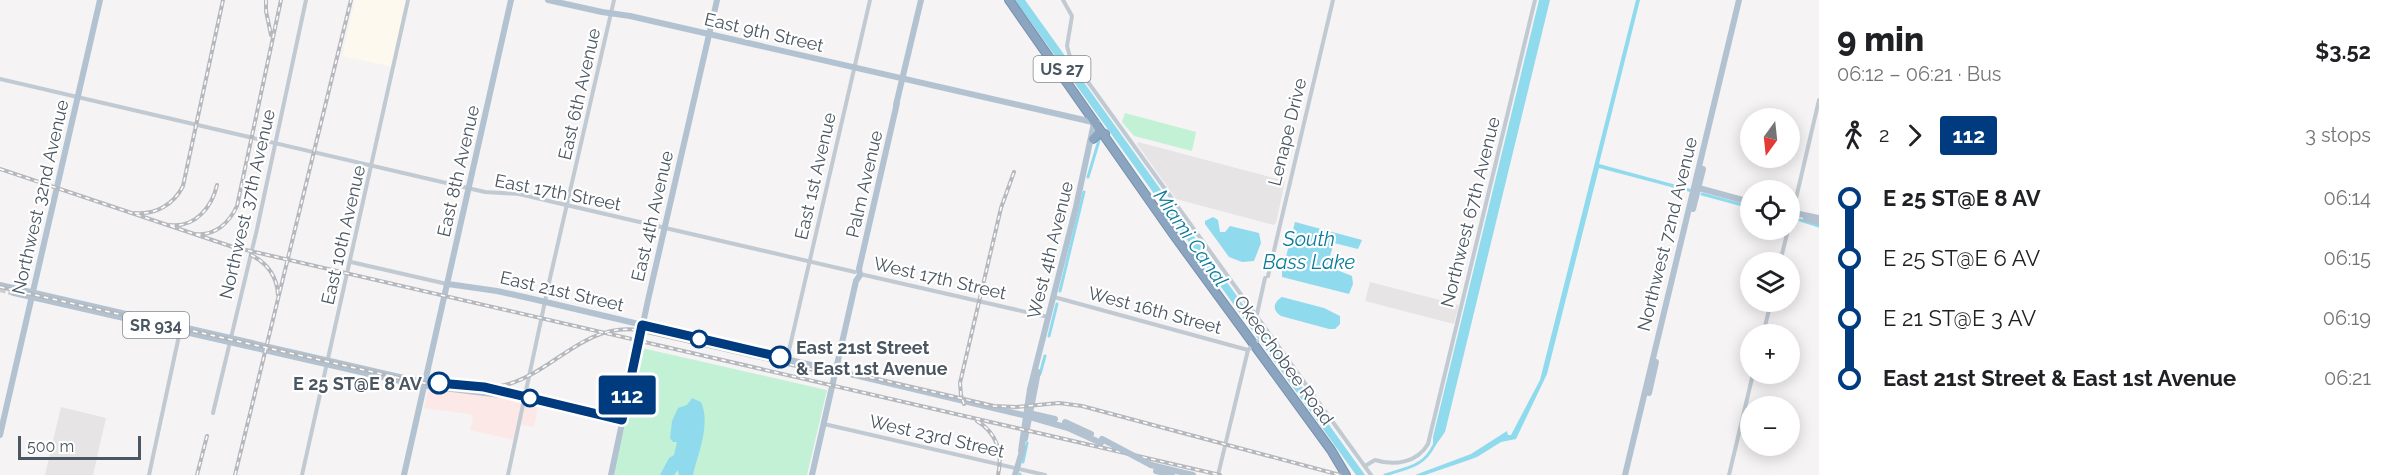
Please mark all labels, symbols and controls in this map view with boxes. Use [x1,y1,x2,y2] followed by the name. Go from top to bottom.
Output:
[702,8,826,56] street label: East 9th Street
[1837,20,1924,59] text: 9 min
[554,26,604,162] street label: East 6th Avenue
[2315,38,2371,64] text: $3.52
[1034,56,1090,82] road number: US 27
[1837,62,2002,86] text: 06:12 – 06:21 · Bus
[1263,75,1311,188] street label: Lenape Drive
[7,97,73,296] street label: Northwest 32nd Avenue
[433,103,483,239] street label: East 8th Avenue
[215,107,279,301] street label: Northwest 37th Avenue
[1740,108,1800,168] north arrow
[1740,108,1800,456] map controls
[790,110,840,242] street label: East 1st Avenue
[1436,114,1504,309] street label: Northwest 67th Avenue
[1837,119,1870,152] icon: walk
[1898,119,1931,152] icon: forward
[1879,123,1889,147] text: 2
[1952,123,1985,148] text: 112
[2305,123,2371,147] text: 3 stops
[841,128,887,240] street label: Palm Avenue
[1633,134,1701,333] street label: Northwest 72nd Avenue
[627,148,677,283] street label: East 4th Avenue
[317,163,369,307] street label: East 10th Avenue
[493,169,623,215] street label: East 17th Street
[1023,179,1077,321] street label: West 4th Avenue
[1740,180,1800,240] button: locate
[1149,185,1233,291] water label: Miami Canal
[1883,185,2041,211] text: E 25 ST@E 8 AV
[2323,186,2371,210] text: 06:14
[1263,227,1356,274] water label: South Bass Lake
[1883,245,2040,271] text: E 25 ST@E 6 AV
[2323,246,2371,270] text: 06:15
[871,252,1009,304] street label: West 17th Street
[1740,252,1800,312] button: layers
[498,267,626,315] street label: East 21st Street
[1086,282,1224,338] street label: West 16th Street
[1230,291,1338,429] street label: Okeechobee Road
[1883,305,2036,331] text: E 21 ST@E 3 AV
[2323,306,2371,330] text: 06:19
[123,312,189,338] road number: SR 934
[1740,324,1800,384] button: +
[690,330,708,348] unlabelled marker
[796,337,948,379] place label: East 21st Street & East 1st Avenue
[769,346,791,368] marker: East 21st Street & East 1st Avenue
[1883,365,2236,391] text: East 21st Street & East 1st Avenue
[2324,366,2371,390] text: 06:21
[428,372,450,394] marker: E 25 ST@E 8 AV
[293,373,423,394] place label: E 25 ST@E 8 AV
[592,376,662,414] line badge: 112
[611,383,643,408] text: 112
[521,389,539,407] unlabelled marker
[1740,396,1800,456] button: −
[867,410,1007,462] street label: West 23rd Street
[18,433,141,460] scale bar
[27,437,74,456] text: 500 m

